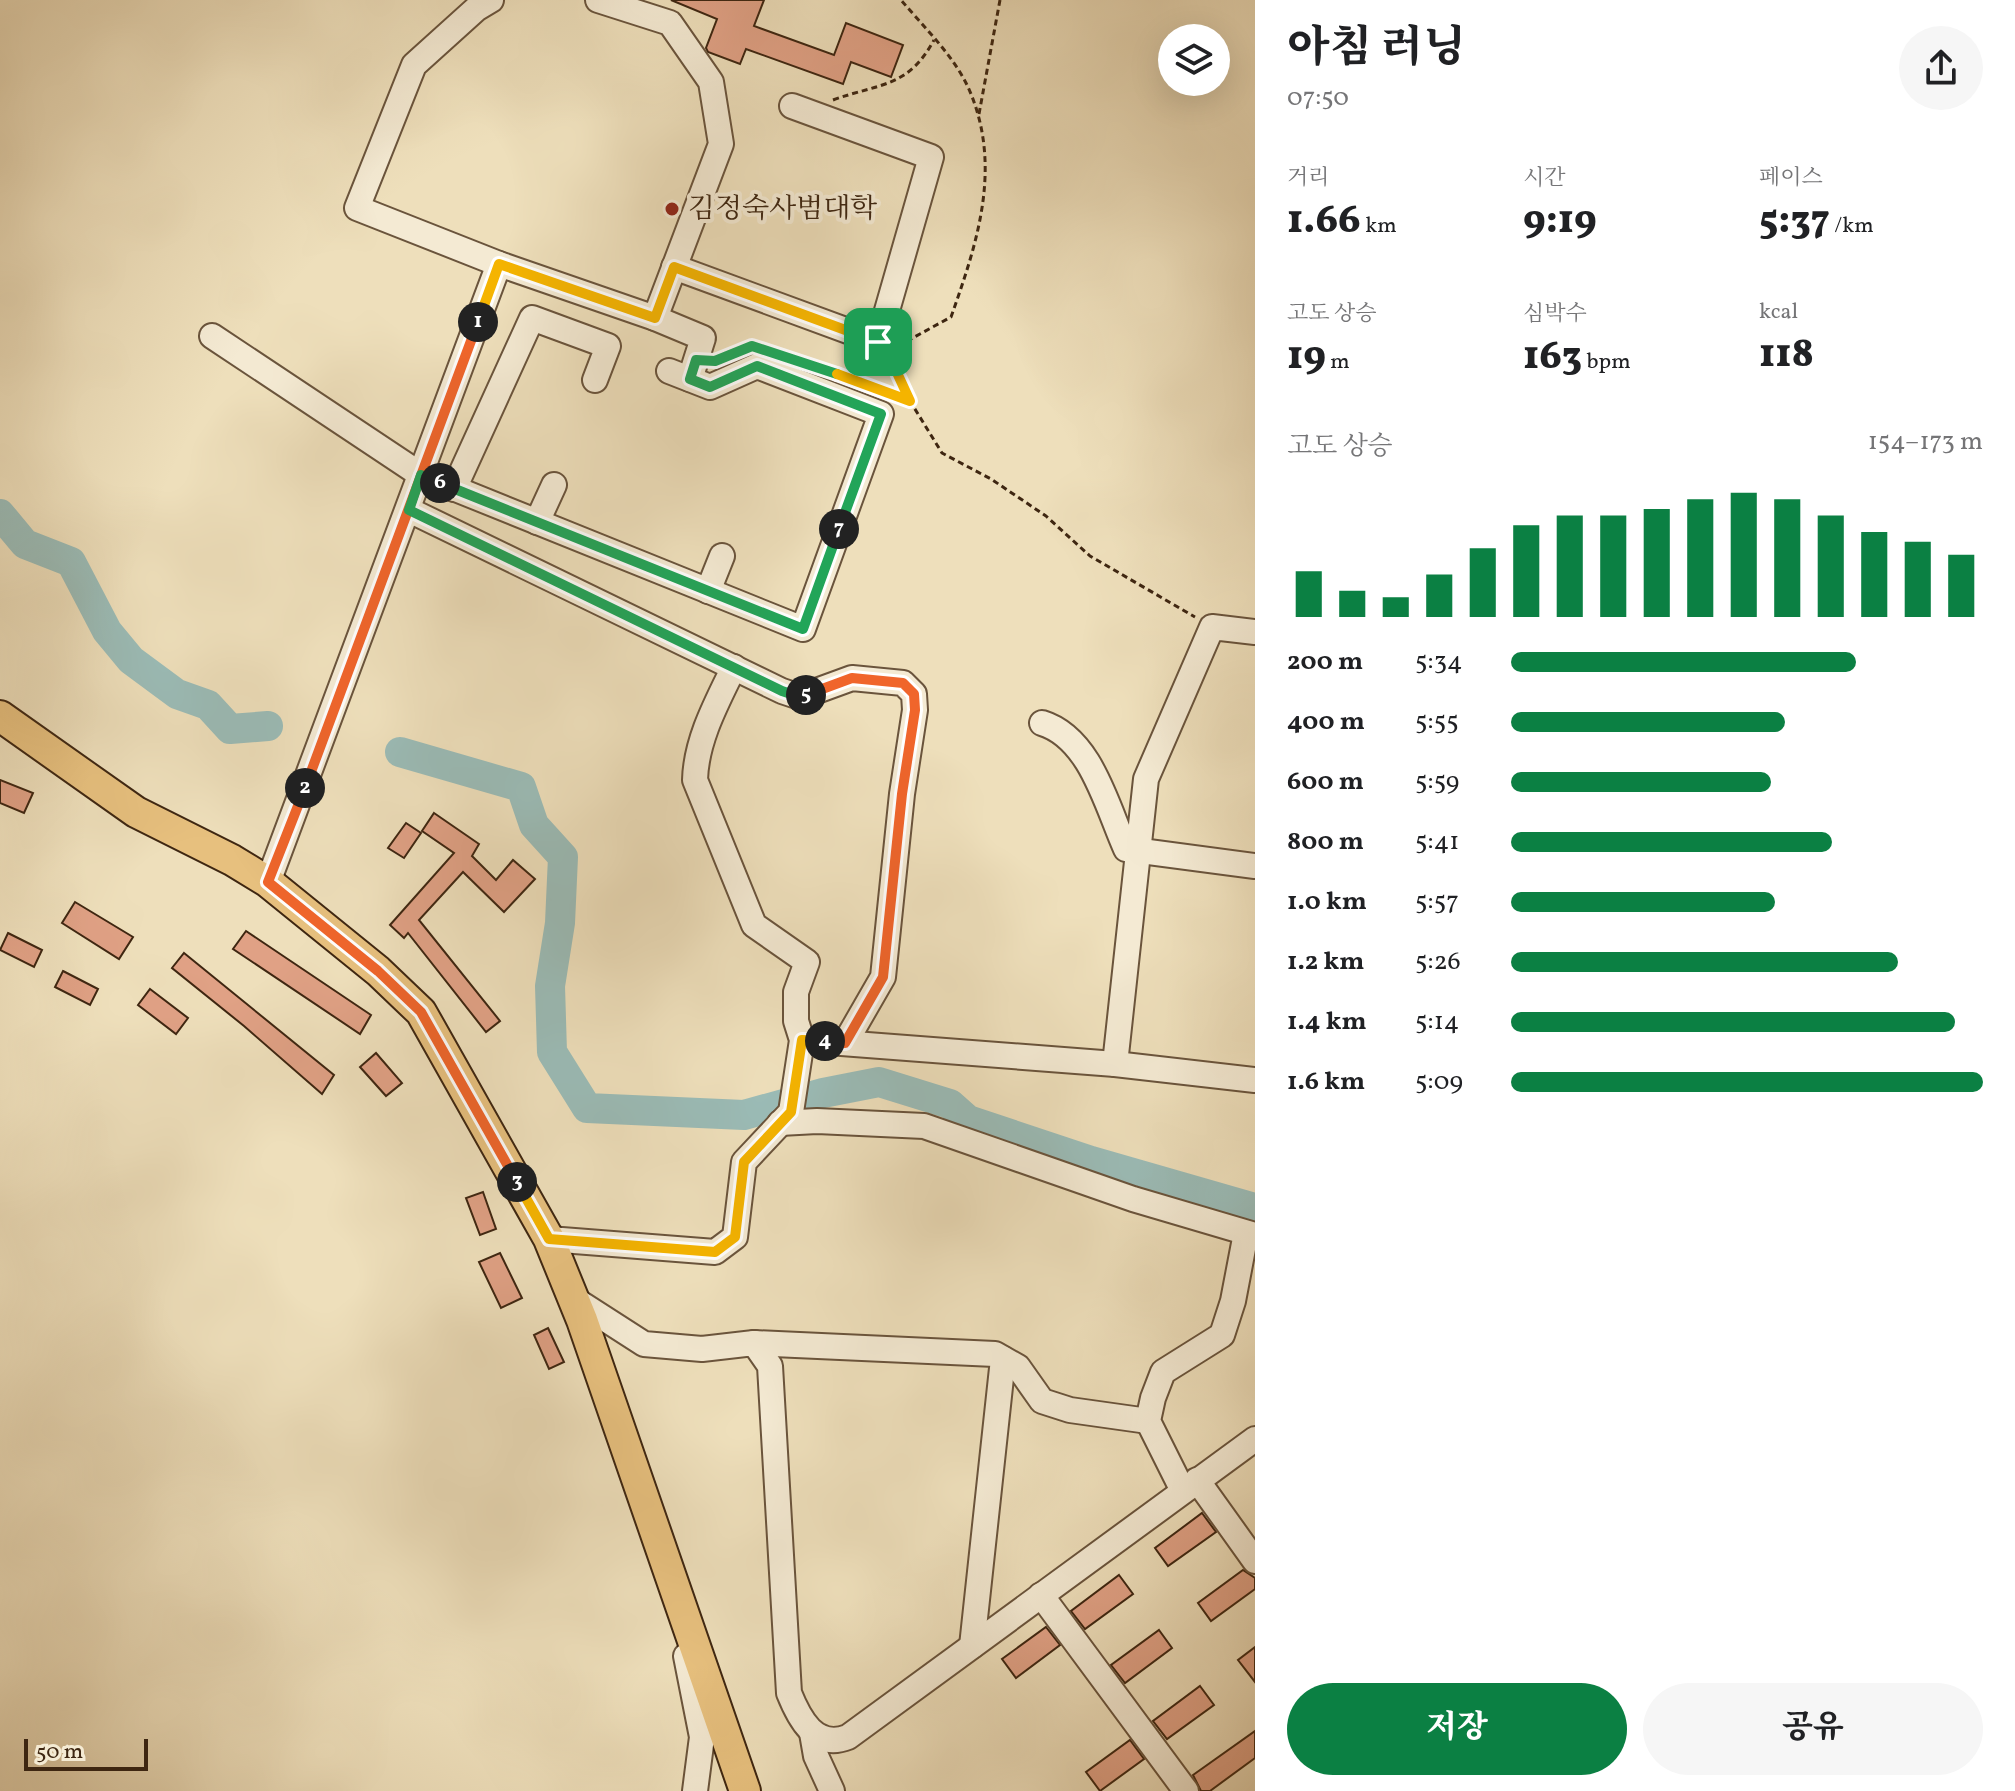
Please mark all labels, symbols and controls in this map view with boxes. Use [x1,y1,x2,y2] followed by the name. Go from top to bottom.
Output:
[1287,19,1466,80] text: 아침 러닝
[1158,24,1230,96] map controls
[1158,24,1230,96] button: layers
[1899,26,1983,110] button: share
[1287,80,1349,116] text: 07:50
[1287,163,1330,194] text: 거리
[1523,163,1566,194] text: 시간
[1759,163,1823,194] text: 페이스
[688,190,877,229] place label: 김정숙사범대학
[1287,194,1361,250] text: 1.66
[1523,194,1597,250] text: 9:19
[1759,194,1830,250] text: 5:37
[663,200,681,218] marker: 김정숙사범대학
[1361,211,1397,242] text: km
[1830,211,1874,242] text: /km
[1759,297,1798,328] text: kcal
[1287,299,1376,330] text: 고도 상승
[1523,299,1587,330] text: 심박수
[458,302,498,342] pin: 1
[474,306,482,337] text: 1
[844,308,912,376] pin
[856,320,900,364] icon: arrive
[1759,328,1814,384] text: 118
[1287,330,1326,386] text: 19
[1523,330,1582,386] text: 163
[1326,347,1350,378] text: m
[1582,347,1631,378] text: bpm
[1868,424,1983,460] text: 154–173 m
[1287,429,1393,465] text: 고도 상승
[420,463,460,503] pin: 6
[434,467,446,498] text: 6
[819,509,859,549] pin: 7
[834,513,844,544] text: 7
[1287,644,1363,680] text: 200 m
[1415,644,1463,680] text: 5:34
[786,675,826,715] pin: 5
[801,679,811,710] text: 5
[1287,704,1365,740] text: 400 m
[1415,704,1459,740] text: 5:55
[1287,764,1364,800] text: 600 m
[1415,764,1459,800] text: 5:59
[285,768,325,808] pin: 2
[299,772,311,803] text: 2
[1287,824,1364,860] text: 800 m
[1415,824,1459,860] text: 5:41
[1287,884,1367,920] text: 1.0 km
[1415,884,1459,920] text: 5:57
[1287,944,1364,980] text: 1.2 km
[1415,944,1461,980] text: 5:26
[1287,1004,1367,1040] text: 1.4 km
[1415,1004,1459,1040] text: 5:14
[805,1021,845,1061] pin: 4
[818,1025,832,1056] text: 4
[1287,1064,1365,1100] text: 1.6 km
[1415,1064,1463,1100] text: 5:09
[497,1162,537,1202] pin: 3
[511,1166,523,1197] text: 3
[1287,1683,1627,1775] button: 저장
[1643,1683,1983,1775] button: 공유
[24,1735,148,1771] scale bar
[36,1737,83,1768] text: 50 m

